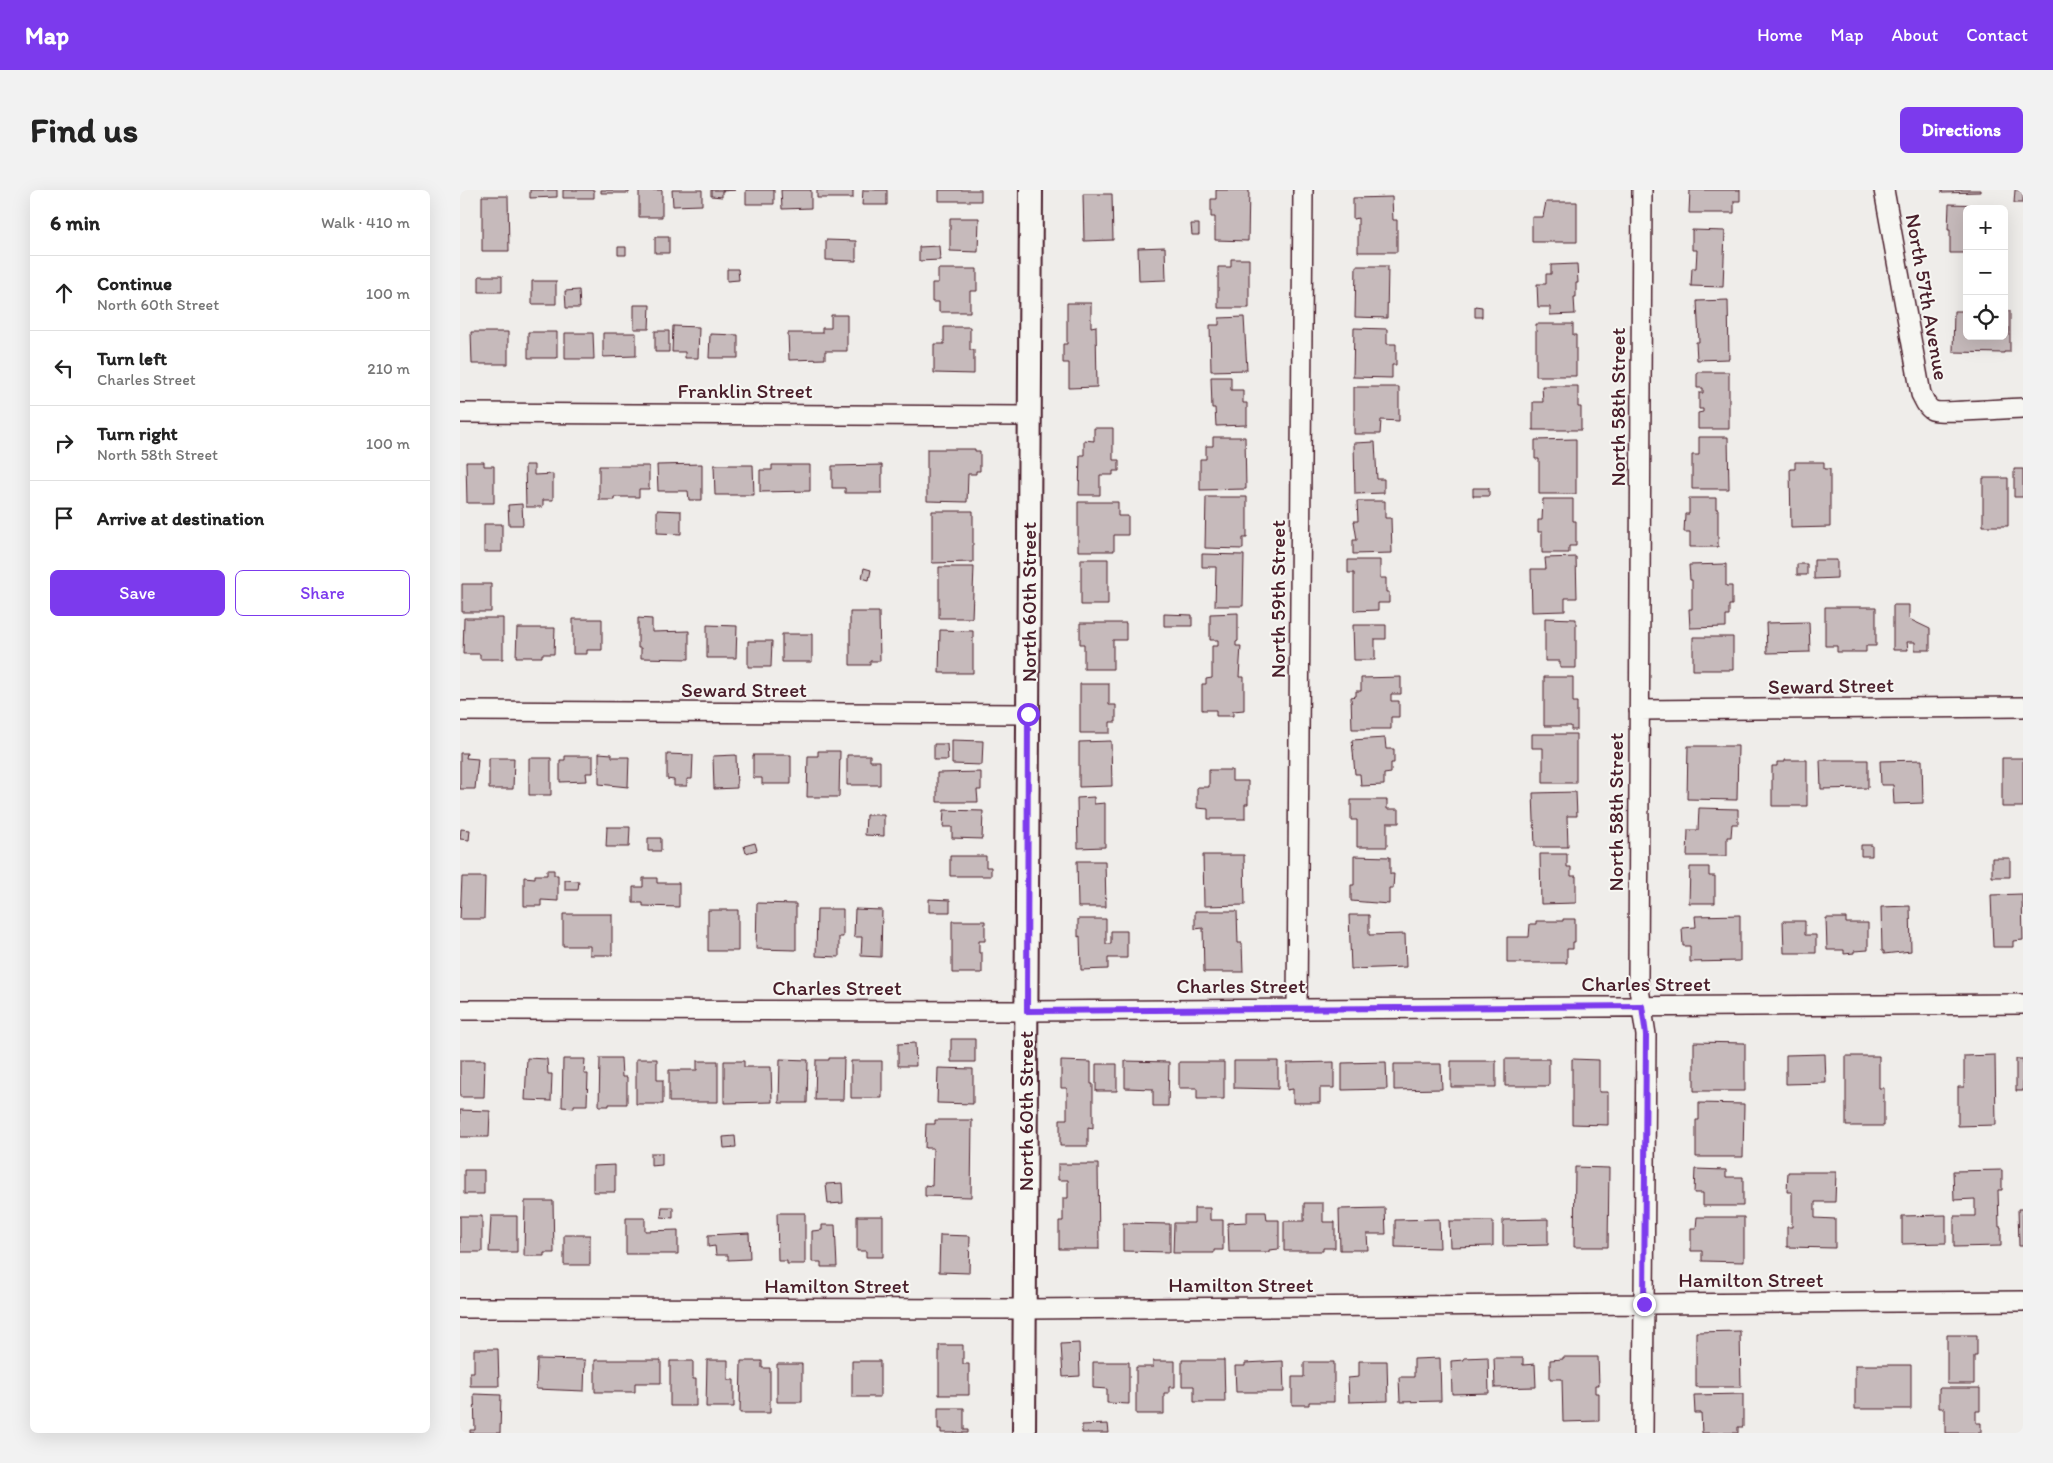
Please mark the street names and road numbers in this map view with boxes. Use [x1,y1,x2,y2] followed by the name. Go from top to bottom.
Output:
[1901,212,1954,382] street label: North 57th Avenue
[1605,327,1630,486] street label: North 58th Street
[677,378,813,403] street label: Franklin Street
[1265,520,1290,678] street label: North 59th Street
[1016,522,1041,682] street label: North 60th Street
[1768,672,1894,699] street label: Seward Street
[681,677,807,702] street label: Seward Street
[1603,732,1628,891] street label: North 58th Street
[1581,971,1711,996] street label: Charles Street
[1176,973,1306,998] street label: Charles Street
[772,975,902,1000] street label: Charles Street
[1013,1031,1038,1191] street label: North 60th Street
[1678,1267,1824,1292] street label: Hamilton Street
[1168,1272,1314,1297] street label: Hamilton Street
[764,1273,910,1298] street label: Hamilton Street

